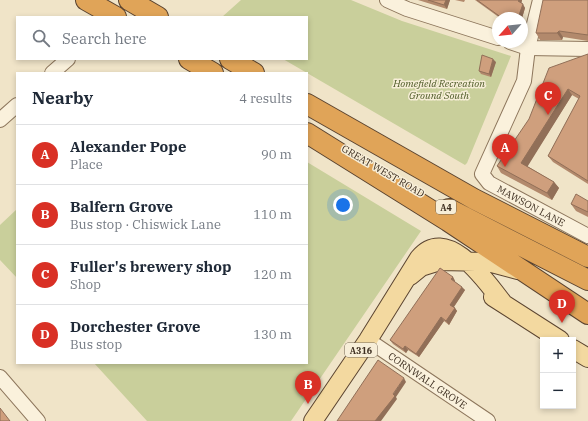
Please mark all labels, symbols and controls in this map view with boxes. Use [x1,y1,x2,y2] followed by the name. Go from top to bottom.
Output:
[492,12,528,48] north arrow
[16,16,308,60] search box
[30,27,52,49] icon: search
[62,29,147,48] text: Search here
[392,77,485,102] park label: Homefield Recreation Ground South
[535,82,561,115] pin: C
[32,87,93,109] text: Nearby
[239,90,292,107] text: 4 results
[492,134,518,167] pin: A
[70,137,186,156] text: Alexander Pope
[339,142,427,200] street label: GREAT WEST ROAD
[40,146,50,163] text: A
[261,146,292,163] text: 90 m
[70,156,103,173] text: Place
[495,182,567,229] street label: MAWSON LANE
[333,195,353,215] your location
[70,197,173,216] text: Balfern Grove
[436,200,456,214] road number: A4
[40,206,50,223] text: B
[253,206,292,223] text: 110 m
[70,216,221,233] text: Bus stop · Chiswick Lane
[70,257,232,276] text: Fuller's brewery shop
[41,266,49,283] text: C
[253,266,292,283] text: 120 m
[70,276,101,293] text: Shop
[549,290,575,323] pin: D
[70,317,200,336] text: Dorchester Grove
[40,326,50,343] text: D
[253,326,292,343] text: 130 m
[70,336,122,353] text: Bus stop
[540,337,576,409] map controls
[540,337,576,373] button: +
[345,343,377,357] road number: A316
[386,349,470,412] street label: CORNWALL GROVE
[295,371,321,404] pin: B
[540,373,576,409] button: −

